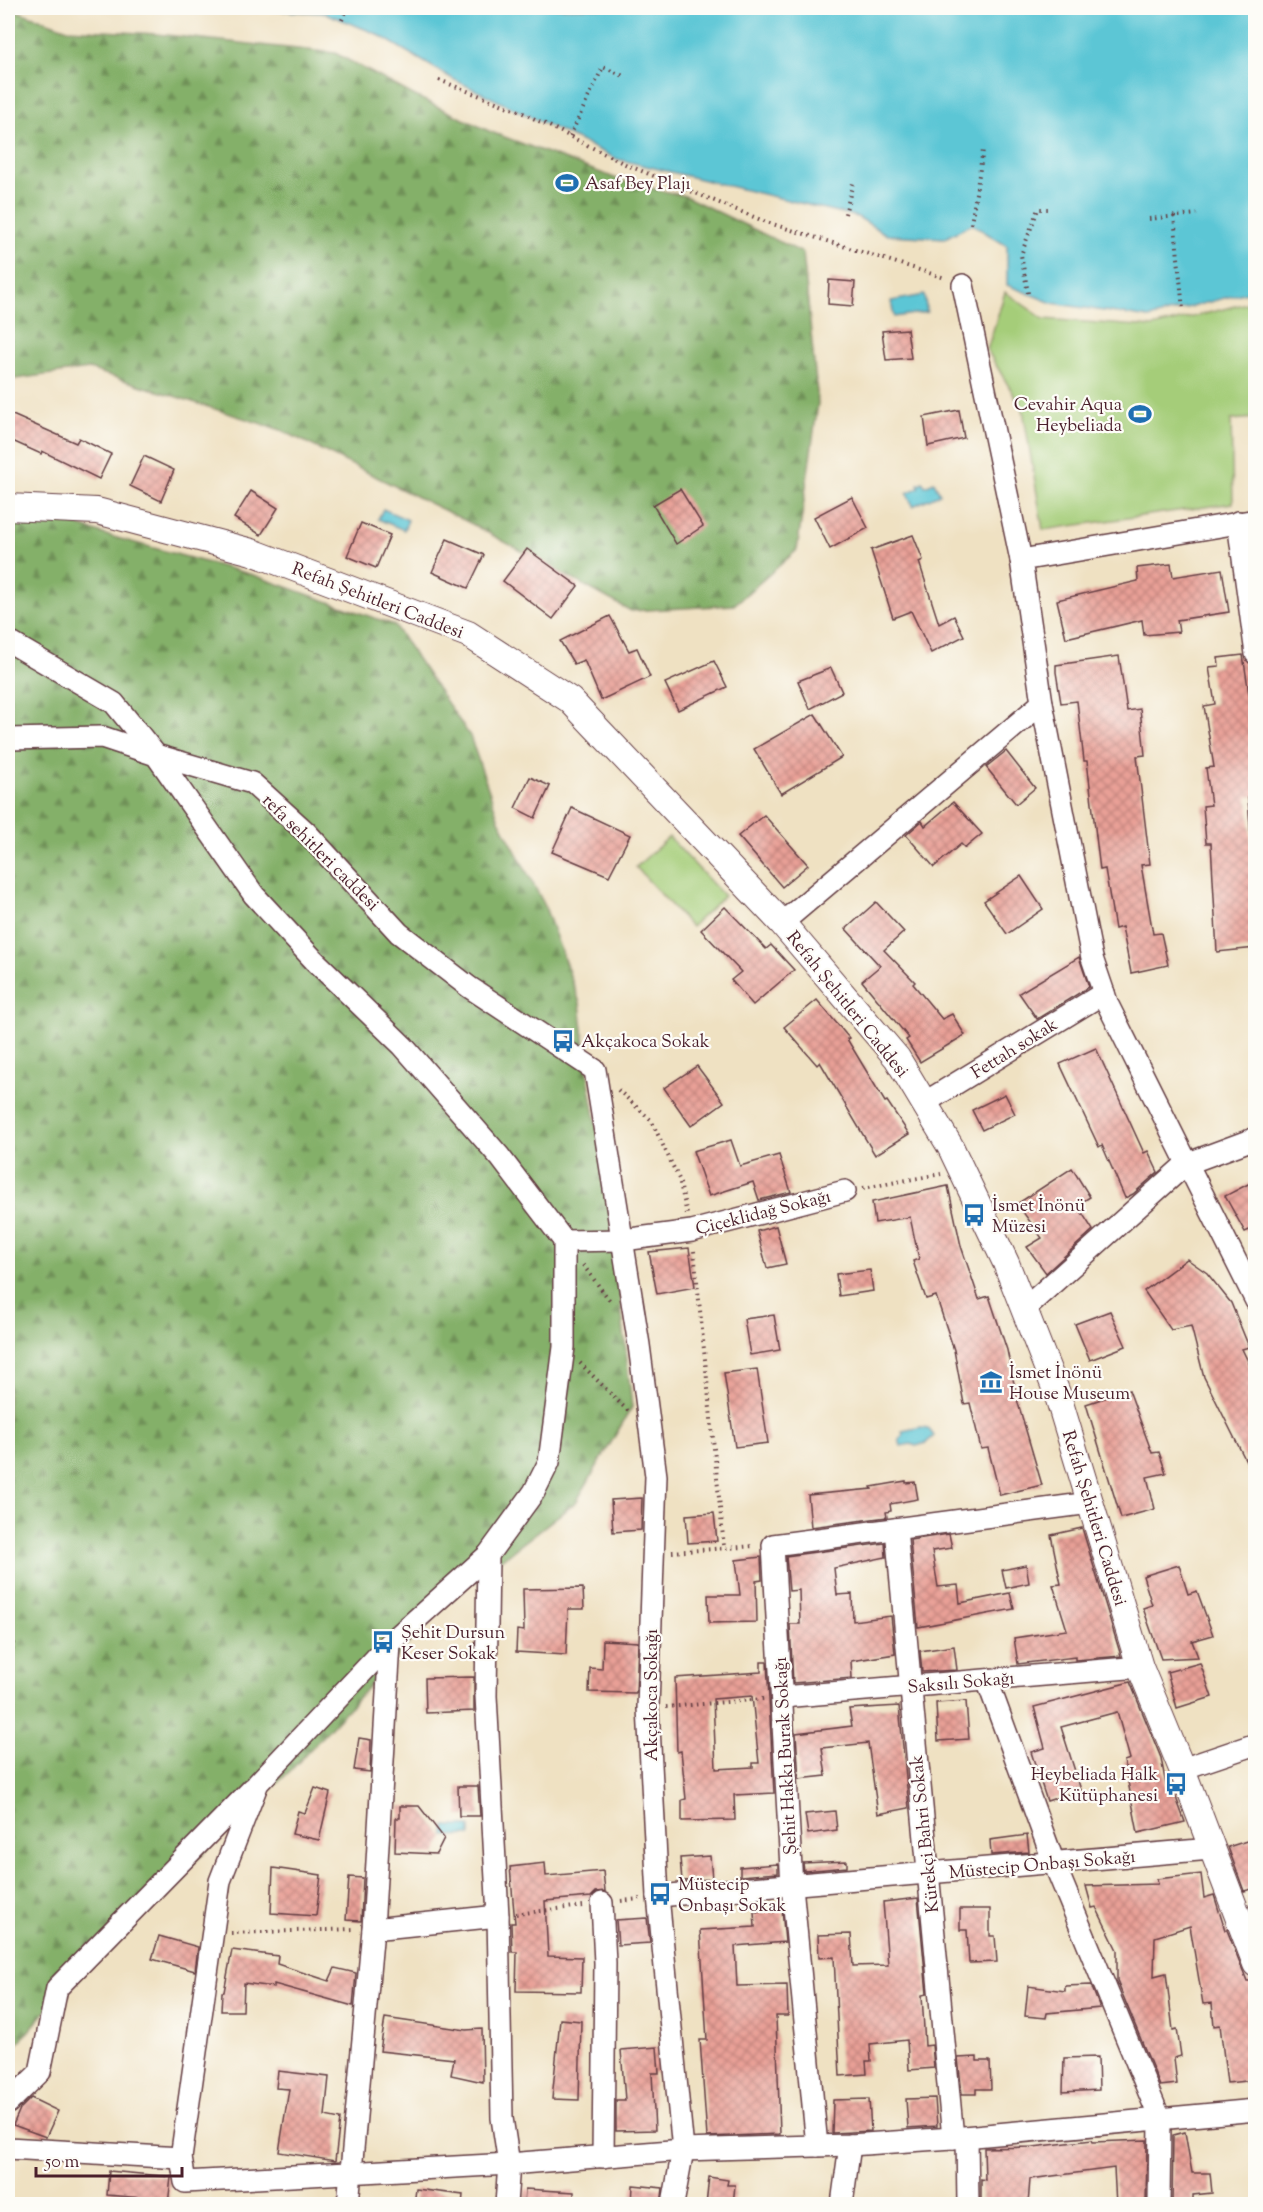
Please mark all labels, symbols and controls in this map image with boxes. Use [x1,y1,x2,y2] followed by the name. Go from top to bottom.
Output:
[554,170,580,196] sports icon: Asaf Bey Plajı
[585,172,691,198] place label: Asaf Bey Plajı
[1014,393,1122,440] place label: Cevahir Aqua Heybeliada
[1127,401,1153,427] sports icon: Cevahir Aqua Heybeliada
[288,557,467,647] street label: Refah Şehitleri Caddesi
[255,789,384,918] street label: refa sehitleri caddesi
[779,926,914,1084] street label: Refah Şehitleri Caddesi
[967,1013,1064,1087] street label: Fettah sokak
[550,1028,576,1054] bus stop icon: Akçakoca Sokak
[581,1030,710,1056] place label: Akçakoca Sokak
[693,1185,834,1243] street label: Çiçeklidağ Sokağı
[992,1194,1085,1241] place label: İsmet İnönü Müzesi
[961,1202,987,1228] bus stop icon: İsmet İnönü Müzesi
[1009,1361,1130,1408] place label: İsmet İnönü House Museum
[978,1369,1004,1395] museum icon: İsmet İnönü House Museum
[1054,1428,1132,1610] street label: Refah Şehitleri Caddesi
[401,1621,505,1668] place label: Şehit Dursun Keser Sokak
[370,1629,396,1655] bus stop icon: Şehit Dursun Keser Sokak
[640,1629,666,1761] street label: Akçakoca Sokağı
[769,1656,805,1856] street label: Şehit Hakkı Burak Sokağı
[907,1666,1016,1702] street label: Saksılı Sokağı
[905,1753,947,1914] street label: Kürekçi Bahri Sokak
[1031,1763,1158,1810] place label: Heybeliada Halk Kütüphanesi
[1163,1771,1189,1797] bus stop icon: Heybeliada Halk Kütüphanesi
[948,1845,1137,1887] street label: Müstecip Onbaşı Sokağı
[678,1873,787,1920] place label: Müstecip Onbaşı Sokak
[647,1881,673,1907] bus stop icon: Müstecip Onbaşı Sokak
[36,2140,182,2178] scale bar
[44,2150,80,2176] text: 50 m

